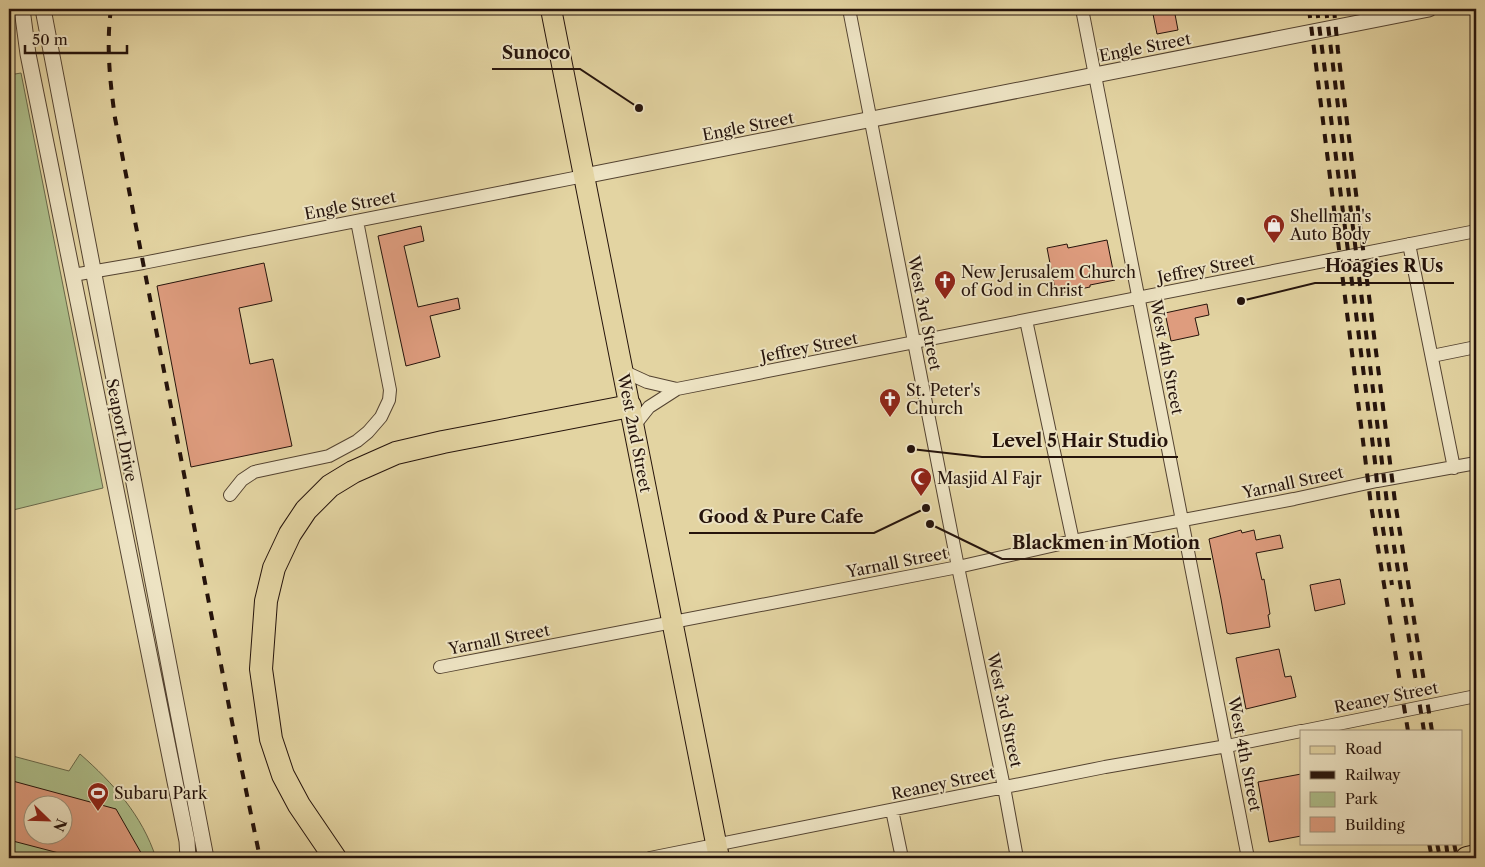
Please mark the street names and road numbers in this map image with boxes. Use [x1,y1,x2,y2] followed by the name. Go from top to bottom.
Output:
[1098,28,1193,66] street label: Engle Street
[701,107,796,145] street label: Engle Street
[303,186,398,224] street label: Engle Street
[1153,249,1257,288] street label: Jeffrey Street
[904,253,946,372] street label: West 3rd Street
[1146,297,1188,416] street label: West 4th Street
[756,328,860,367] street label: Jeffrey Street
[613,371,656,494] street label: West 2nd Street
[102,377,142,483] street label: Seaport Drive
[1240,461,1346,503] street label: Yarnall Street
[844,542,950,582] street label: Yarnall Street
[446,619,552,659] street label: Yarnall Street
[983,650,1027,769] street label: West 3rd Street
[1332,677,1440,717] street label: Reaney Street
[1224,694,1266,813] street label: West 4th Street
[889,762,997,804] street label: Reaney Street

